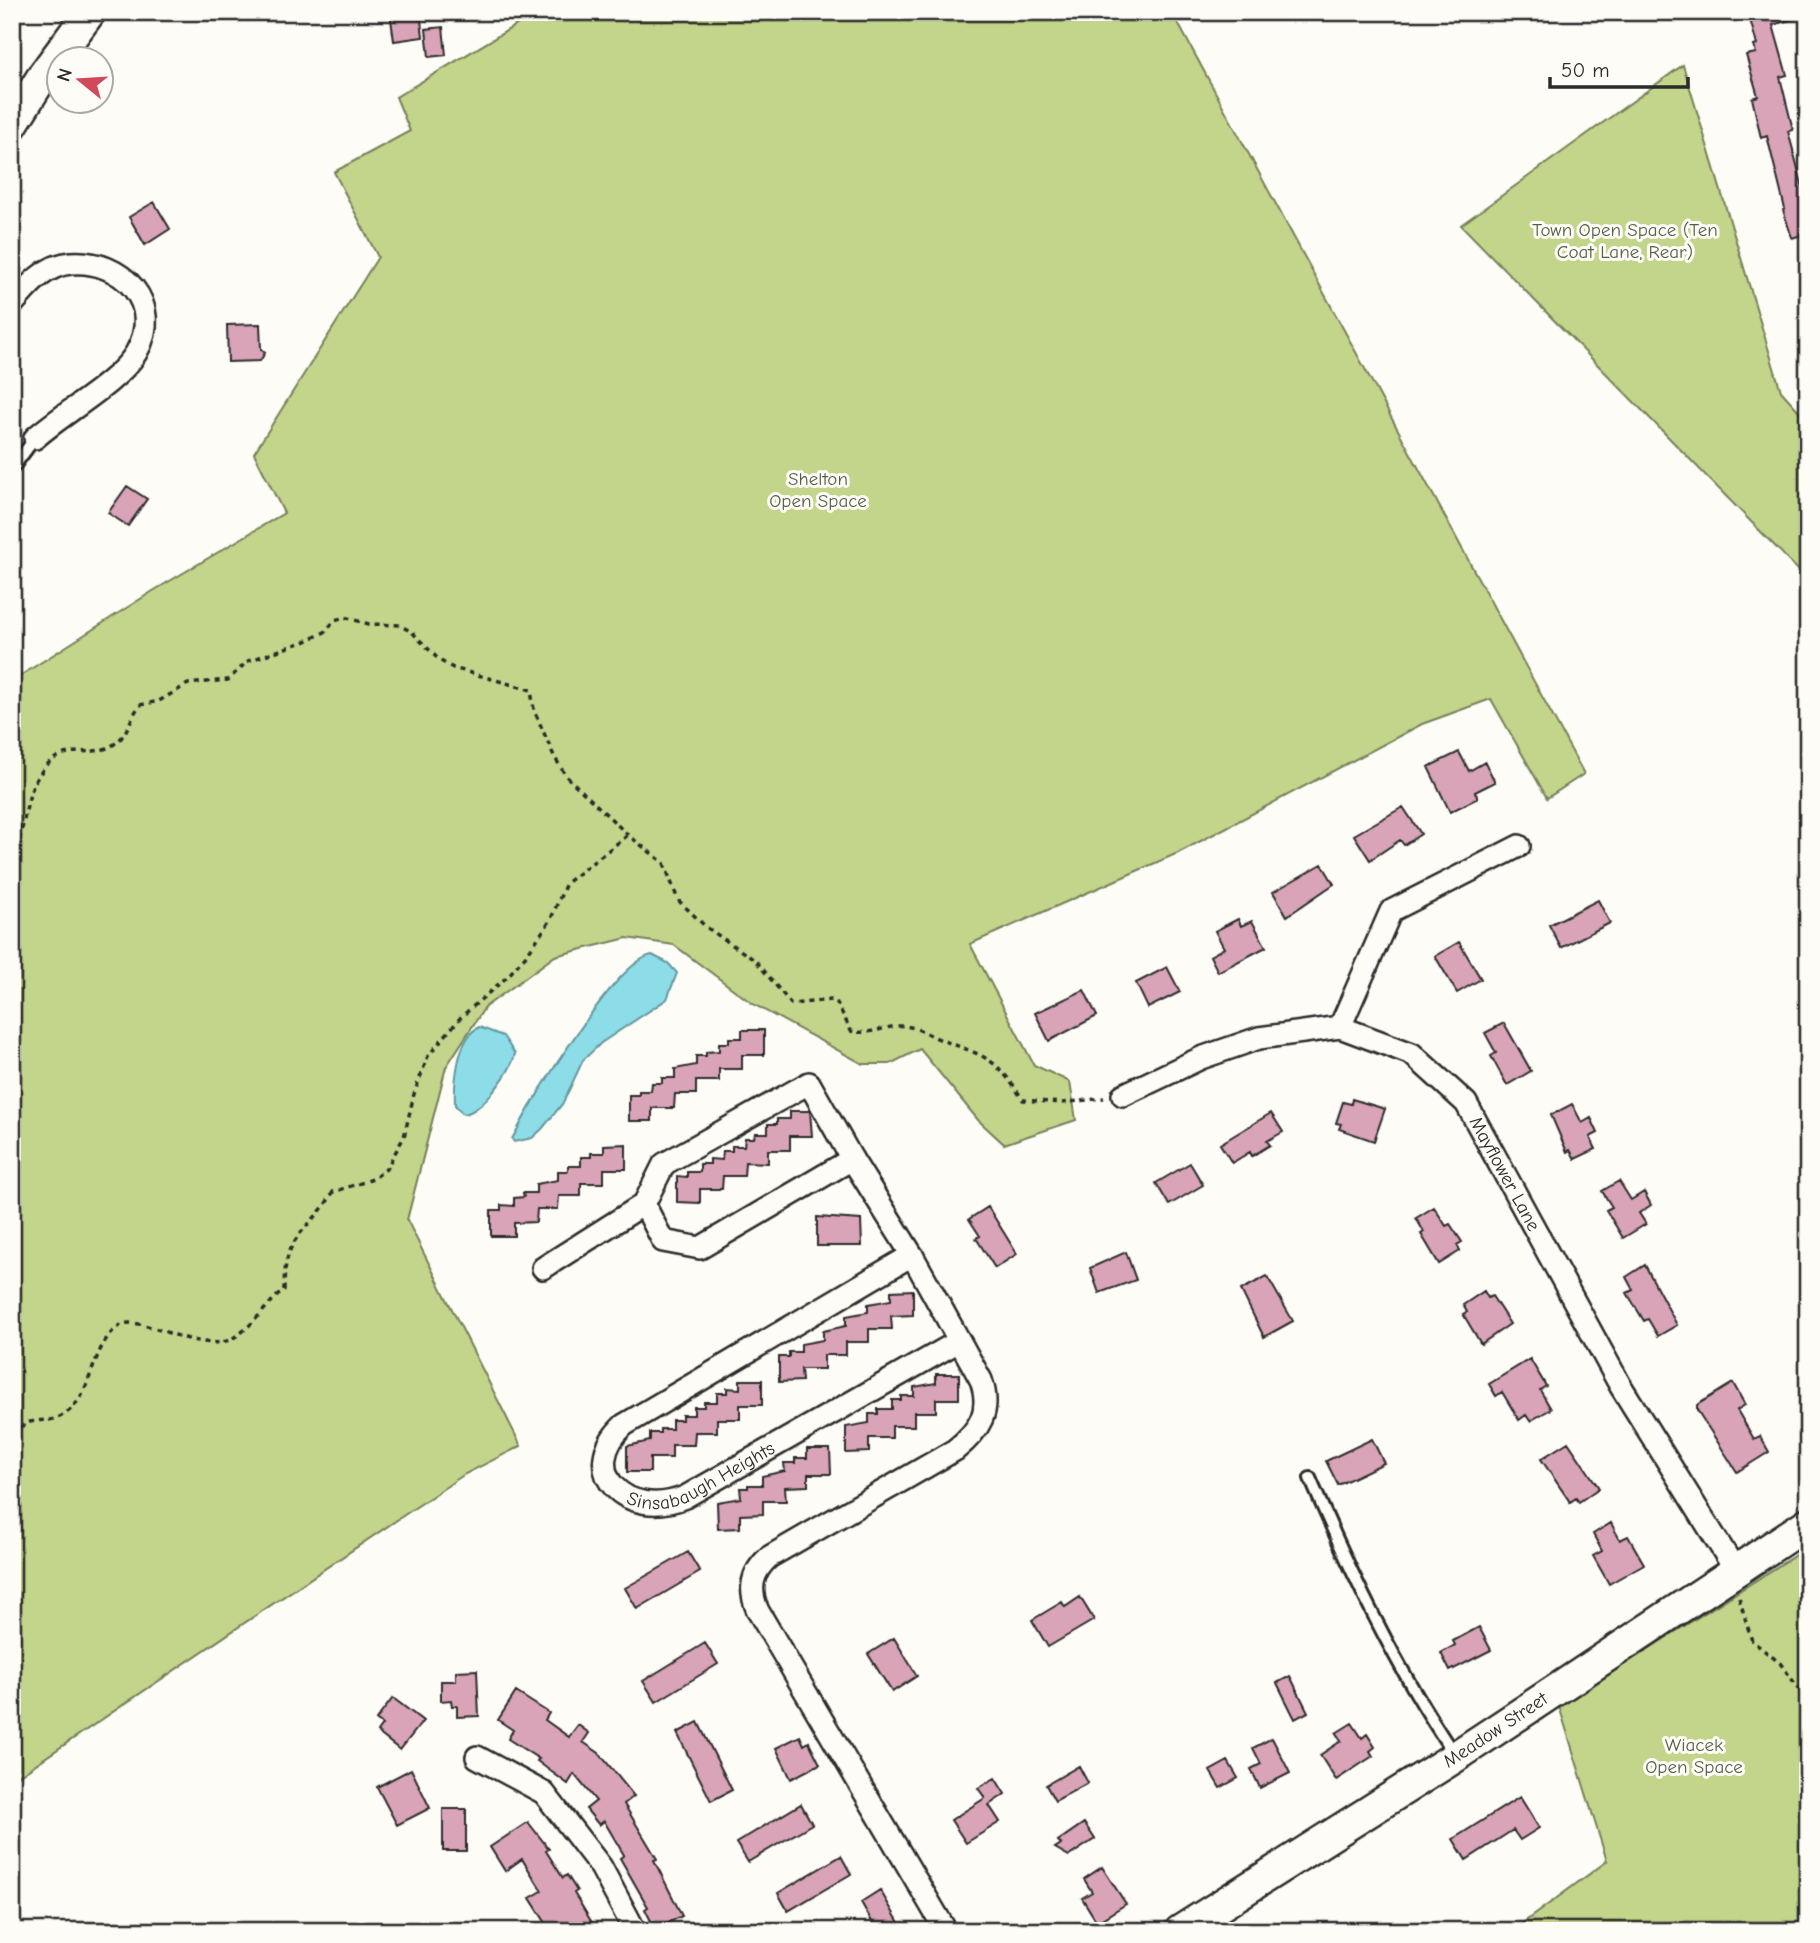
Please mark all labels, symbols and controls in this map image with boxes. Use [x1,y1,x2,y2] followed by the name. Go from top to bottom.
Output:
[46,46,116,116] north arrow
[1550,46,1689,90] scale bar
[1561,58,1610,82] text: 50 m
[52,66,77,84] text: N
[1532,219,1718,263] park label: Town Open Space (Ten Coat Lane, Rear)
[769,468,867,512] park label: Shelton Open Space
[1465,1113,1545,1235] street label: Mayflower Lane
[624,1437,779,1514] street label: Sinsabaugh Heights
[1439,1687,1552,1773] street label: Meadow Street
[1645,1734,1743,1778] park label: Wiacek Open Space

